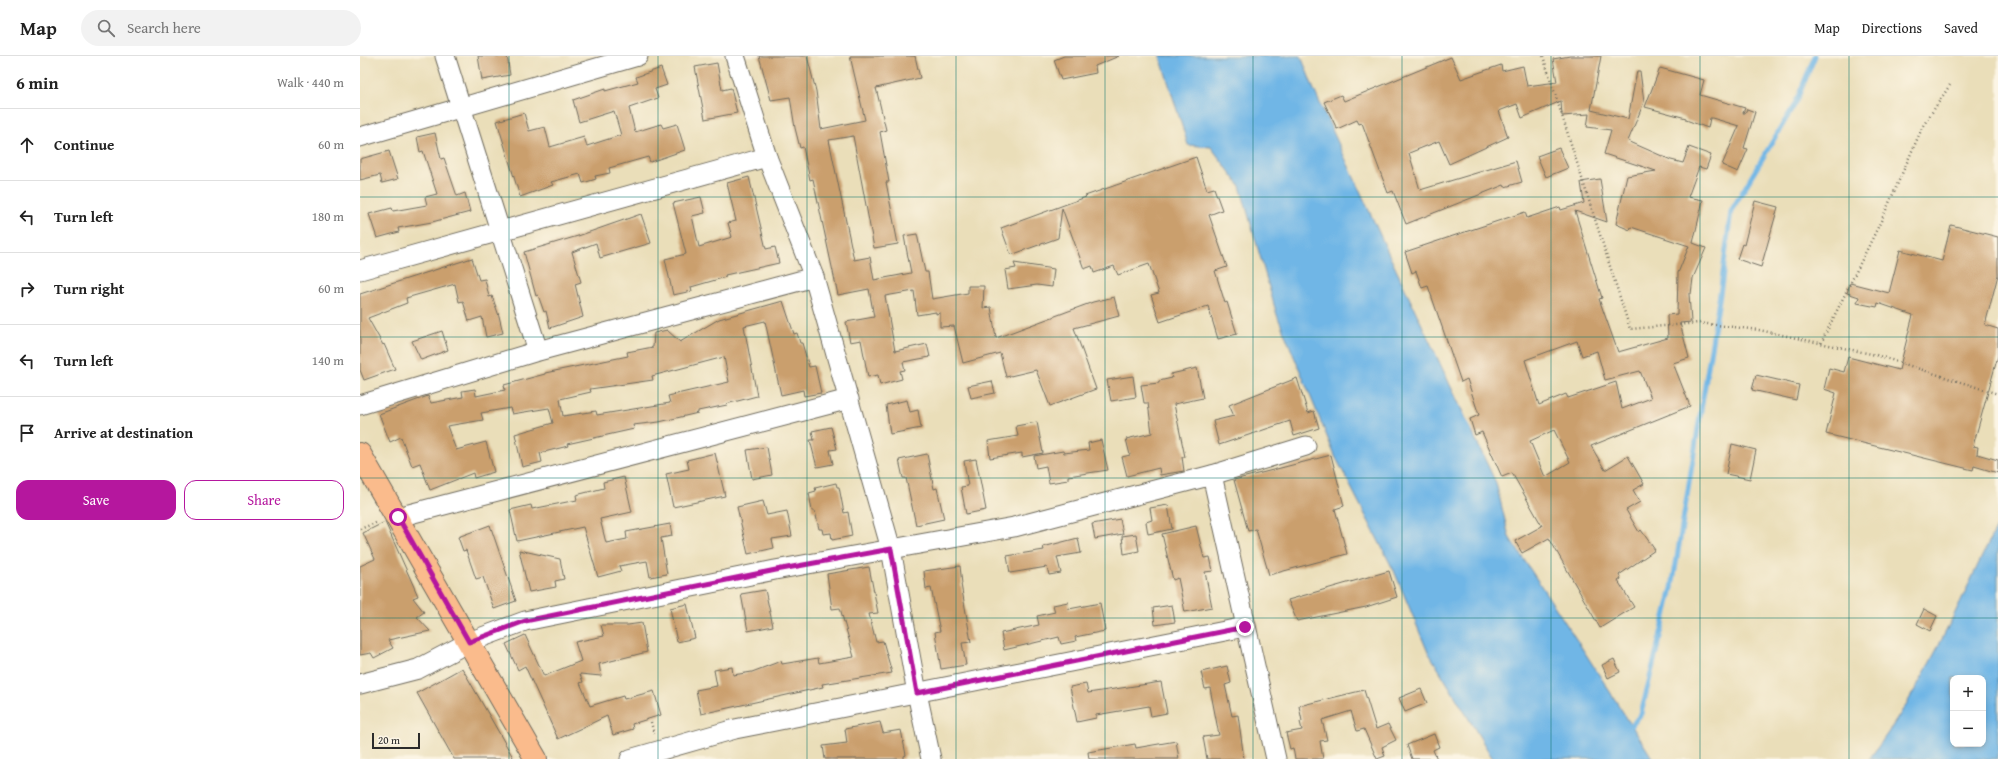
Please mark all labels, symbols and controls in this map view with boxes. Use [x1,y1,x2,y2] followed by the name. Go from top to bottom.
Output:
[81,10,361,46] search box
[20,14,57,42] text: Map
[95,17,117,39] icon: search
[127,17,201,38] text: Search here
[1814,18,1840,38] text: Map
[1862,18,1922,38] text: Directions
[1944,18,1978,38] text: Saved
[16,70,58,95] text: 6 min
[277,73,344,92] text: Walk · 440 m
[16,134,38,156] icon: ahead
[54,134,115,155] text: Continue
[318,135,344,154] text: 60 m
[16,206,38,228] icon: left
[54,206,113,227] text: Turn left
[312,207,344,226] text: 180 m
[16,278,38,300] icon: right
[54,278,125,299] text: Turn right
[318,279,344,298] text: 60 m
[16,350,38,372] icon: left
[54,350,113,371] text: Turn left
[312,351,344,370] text: 140 m
[16,422,38,444] icon: arrive
[54,422,193,443] text: Arrive at destination
[16,480,176,520] button: Save
[184,480,344,520] button: Share
[389,508,407,526] route start
[1236,618,1254,636] route end
[1950,675,1986,747] map controls
[1950,675,1986,711] button: +
[1950,711,1986,747] button: −
[372,731,420,750] scale bar
[378,732,400,748] text: 20 m

